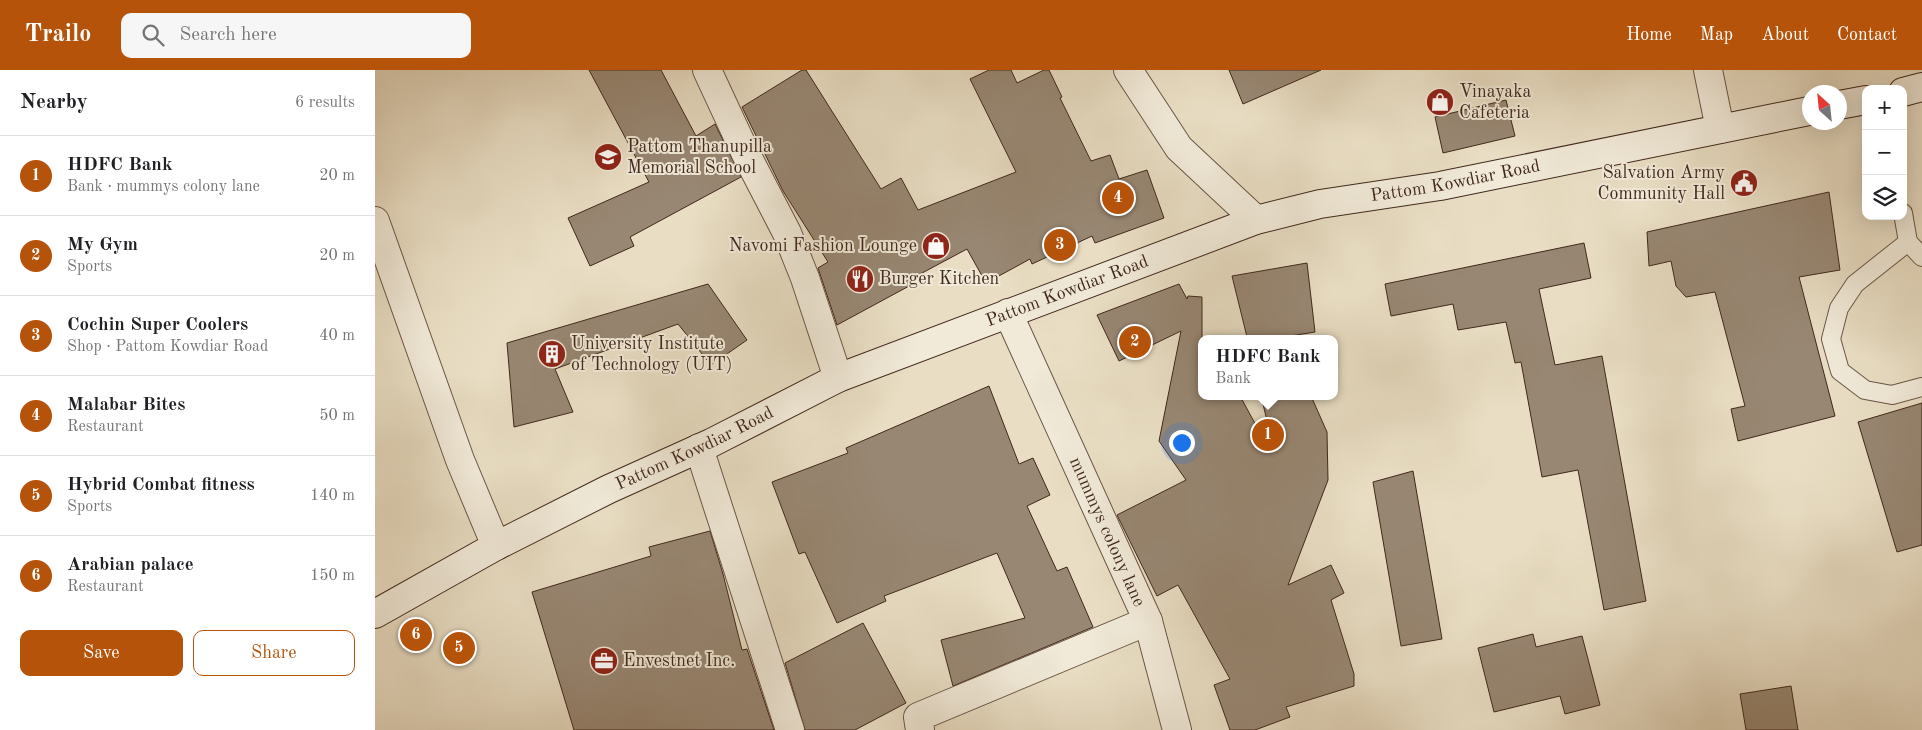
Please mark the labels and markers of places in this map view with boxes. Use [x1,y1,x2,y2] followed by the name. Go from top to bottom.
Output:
[1459,83,1532,122] place label: Vinayaka Cafeteria
[1425,87,1455,117] shop icon: Vinayaka Cafeteria
[627,138,772,177] place label: Pattom Thanupilla Memorial School
[593,142,623,172] school or university icon: Pattom Thanupilla Memorial School
[1598,164,1725,203] place label: Salvation Army Community Hall
[1729,168,1759,198] public building icon: Salvation Army Community Hall
[1102,179,1134,217] pin: 4
[1044,226,1076,264] pin: 3
[921,231,951,261] shop icon: Navomi Fashion Lounge
[729,237,917,255] place label: Navomi Fashion Lounge
[845,264,875,294] restaurant icon: Burger Kitchen
[879,270,1000,288] place label: Burger Kitchen
[1119,323,1151,361] pin: 2
[571,335,733,374] place label: University Institute of Technology (UIT)
[537,339,567,369] building icon: University Institute of Technology (UIT)
[1252,416,1284,454] pin: 1
[400,616,432,654] pin: 6
[443,629,475,667] pin: 5
[589,646,619,676] office icon: Envestnet Inc.
[623,652,735,670] place label: Envestnet Inc.

